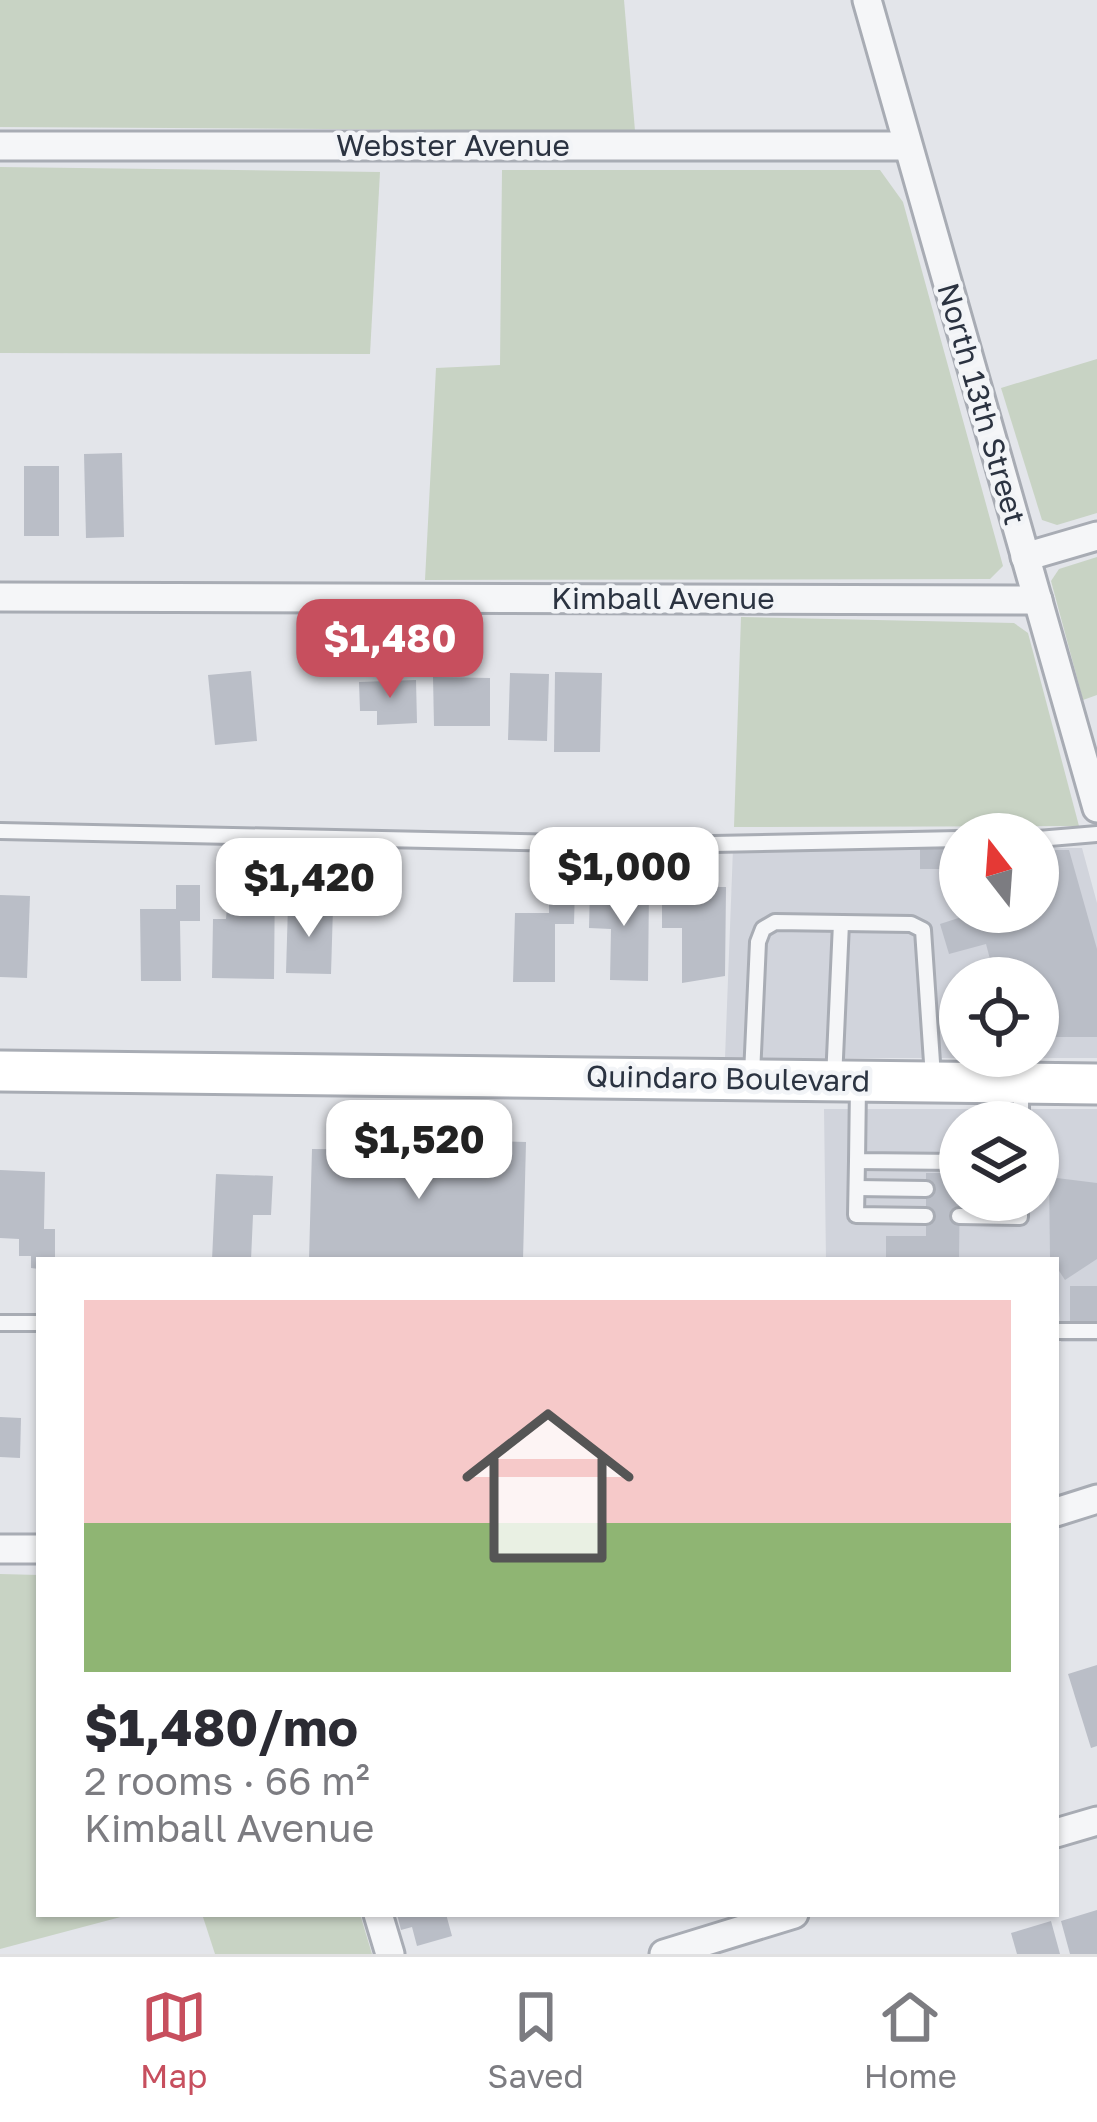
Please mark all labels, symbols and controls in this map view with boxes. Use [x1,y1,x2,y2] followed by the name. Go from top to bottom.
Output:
[336,127,570,163] street label: Webster Avenue
[930,279,1034,529] street label: North 13th Street
[551,580,775,616] street label: Kimball Avenue
[292,599,488,701] pin: $1,480
[323,614,457,661] text: $1,480
[939,813,1059,933] north arrow
[939,813,1059,1221] map controls
[526,827,722,929] pin: $1,000
[211,838,407,940] pin: $1,420
[557,842,691,889] text: $1,000
[243,853,375,900] text: $1,420
[939,957,1059,1077] button: locate
[586,1058,870,1098] street label: Quindaro Boulevard
[321,1100,517,1202] pin: $1,520
[939,1101,1059,1221] button: layers
[353,1115,485,1162] text: $1,520
[440,1378,656,1594] icon: home
[84,1696,358,1757] text: $1,480/mo
[84,1757,370,1804] text: 2 rooms · 66 m²
[84,1804,374,1851] text: Kimball Avenue
[140,1984,207,2095] tab: Map
[487,1984,584,2095] tab: Saved
[864,1984,957,2095] tab: Home

